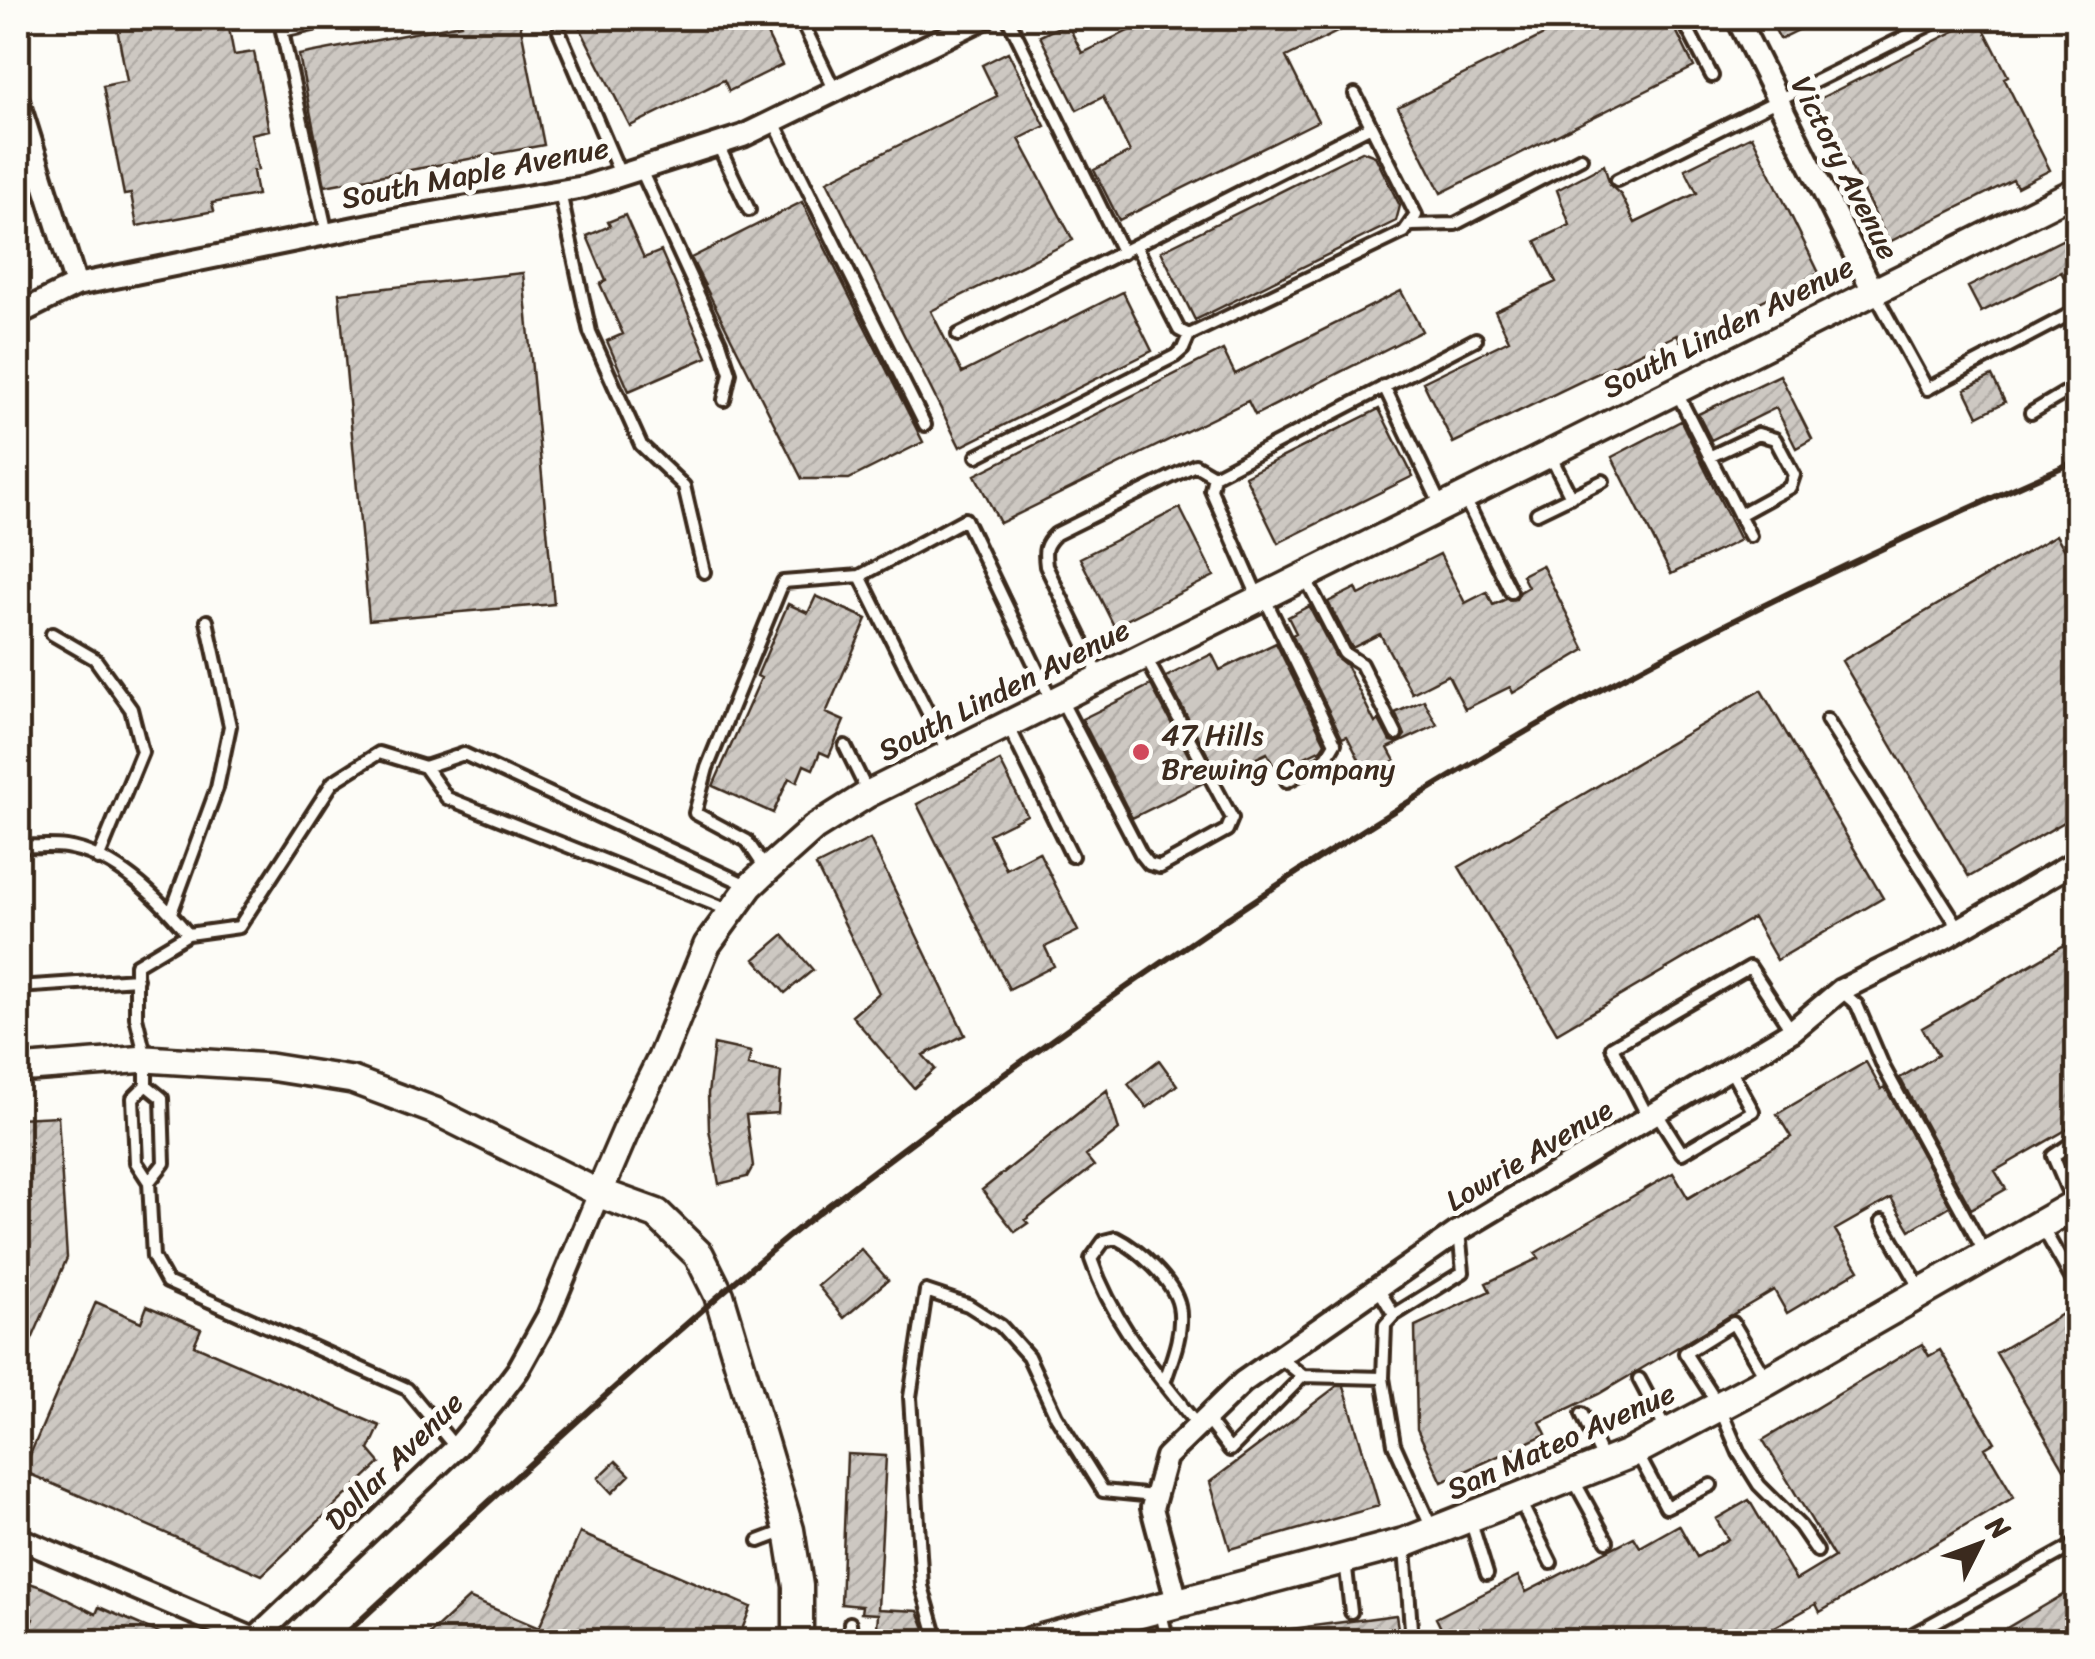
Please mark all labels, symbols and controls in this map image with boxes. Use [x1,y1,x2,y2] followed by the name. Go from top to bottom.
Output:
[1775,66,1915,270] street label: Victory Avenue
[336,121,614,225] street label: South Maple Avenue
[1592,240,1864,414] street label: South Linden Avenue
[868,603,1140,777] street label: South Linden Avenue
[1161,708,1396,796] place label: 47 Hills Brewing Company
[1130,741,1152,763] marker: 47 Hills Brewing Company
[1434,1083,1624,1227] street label: Lowrie Avenue
[1438,1366,1684,1516] street label: San Mateo Avenue
[311,1378,477,1544] street label: Dollar Avenue
[1930,1494,2030,1594] north arrow
[1973,1503,2023,1552] text: N

